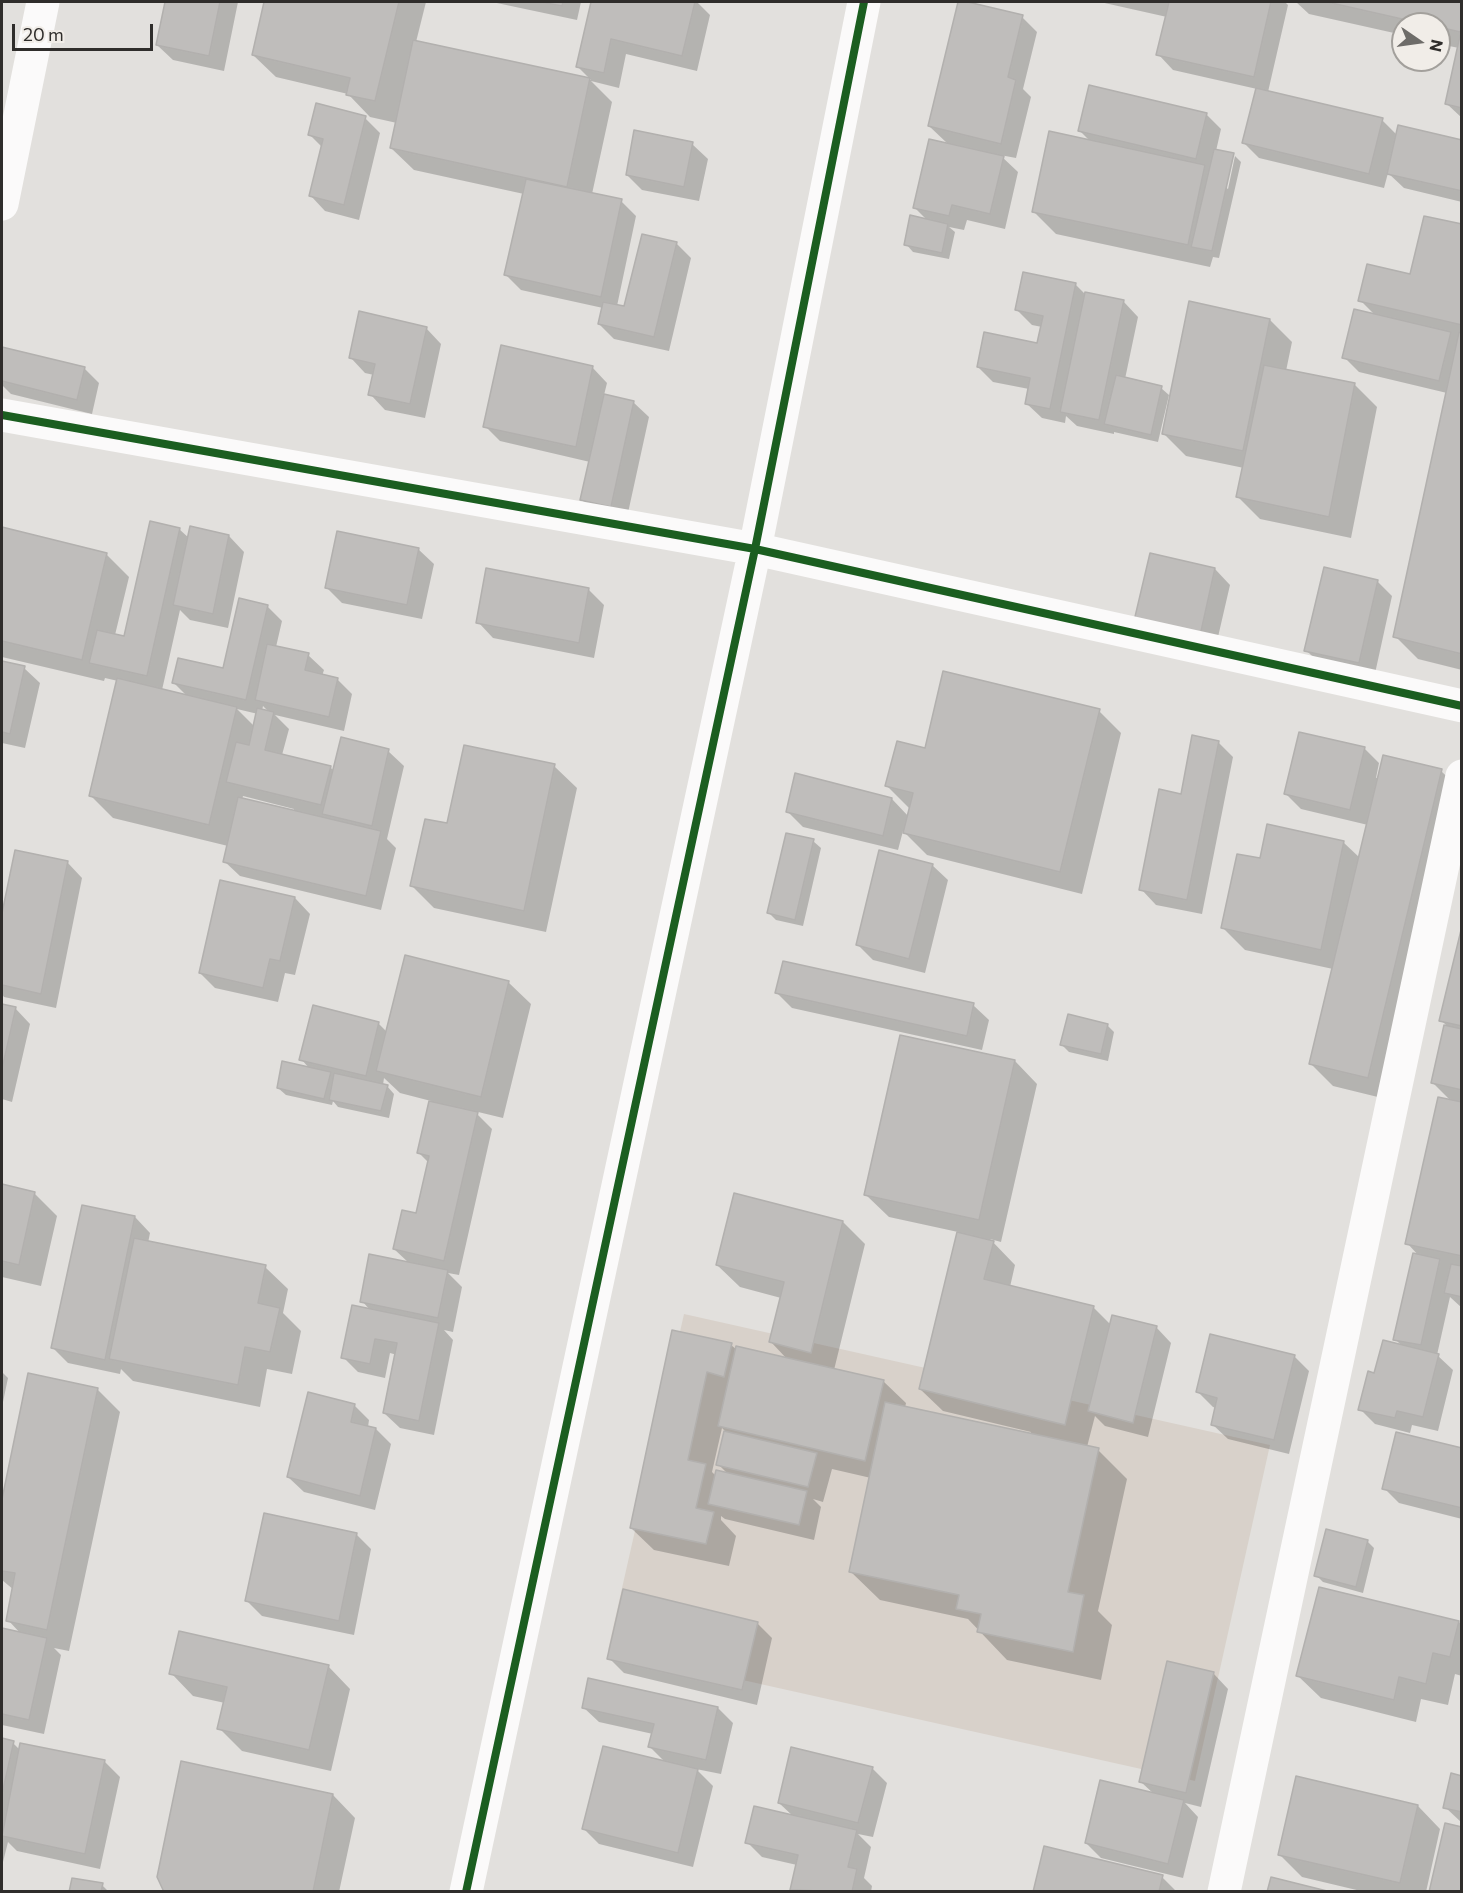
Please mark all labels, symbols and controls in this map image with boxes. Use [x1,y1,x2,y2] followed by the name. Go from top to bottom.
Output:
[15,12,156,50] scale bar
[1391,12,1451,72] north arrow
[23,23,64,45] text: 20 m
[1426,38,1448,54] text: N

